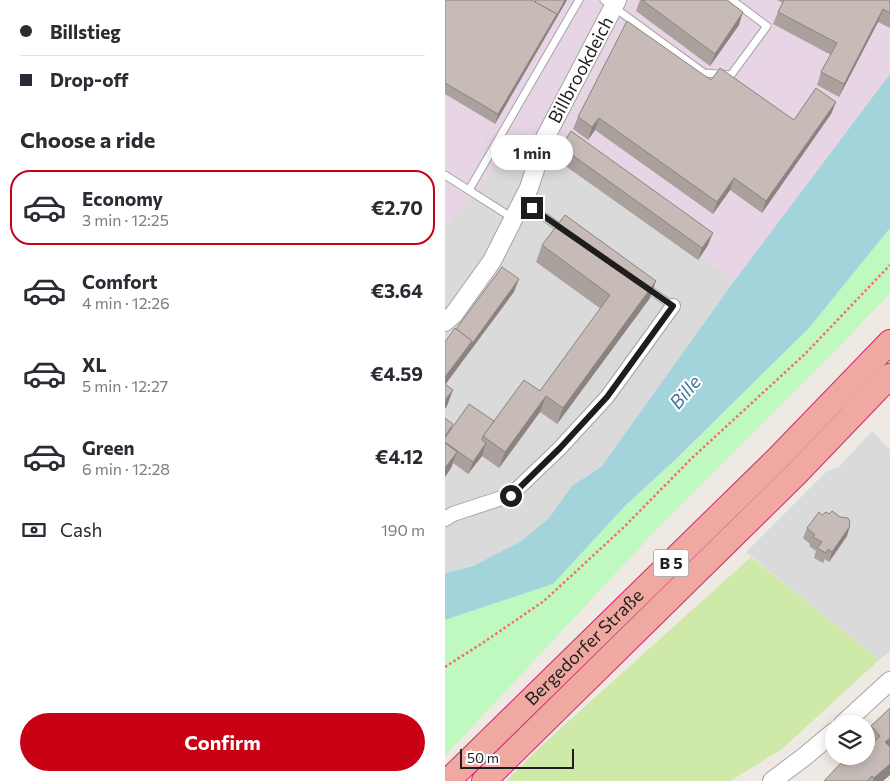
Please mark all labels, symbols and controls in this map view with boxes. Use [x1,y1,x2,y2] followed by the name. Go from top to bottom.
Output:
[543,12,617,127] street label: Billbrookdeich
[50,20,121,43] text: Billstieg
[50,68,129,91] text: Drop-off
[20,126,155,153] text: Choose a ride
[491,136,573,170] callout: 1 min
[513,143,551,162] text: 1 min
[22,185,67,230] icon: car
[82,187,163,210] text: Economy
[371,196,423,219] text: €2.70
[521,197,543,219] route end
[82,210,169,229] text: 3 min · 12:25
[22,268,67,313] icon: car
[82,270,158,293] text: Comfort
[371,279,423,302] text: €3.64
[82,293,170,312] text: 4 min · 12:26
[22,351,67,396] icon: car
[82,353,107,376] text: XL
[370,362,423,385] text: €4.59
[664,370,705,413] water label: Bille
[82,376,168,395] text: 5 min · 12:27
[22,434,67,479] icon: car
[82,436,134,459] text: Green
[375,445,423,468] text: €4.12
[82,459,170,478] text: 6 min · 12:28
[500,485,522,507] route start
[20,516,48,544] icon: cash
[60,518,102,541] text: Cash
[381,520,425,539] text: 190 m
[653,550,689,576] road number: B 5
[520,584,648,710] street label: Bergedorfer Straße
[20,713,425,771] button: Confirm
[825,715,875,765] map controls
[825,715,875,765] button: layers
[460,746,574,769] scale bar
[467,749,499,766] text: 50 m

